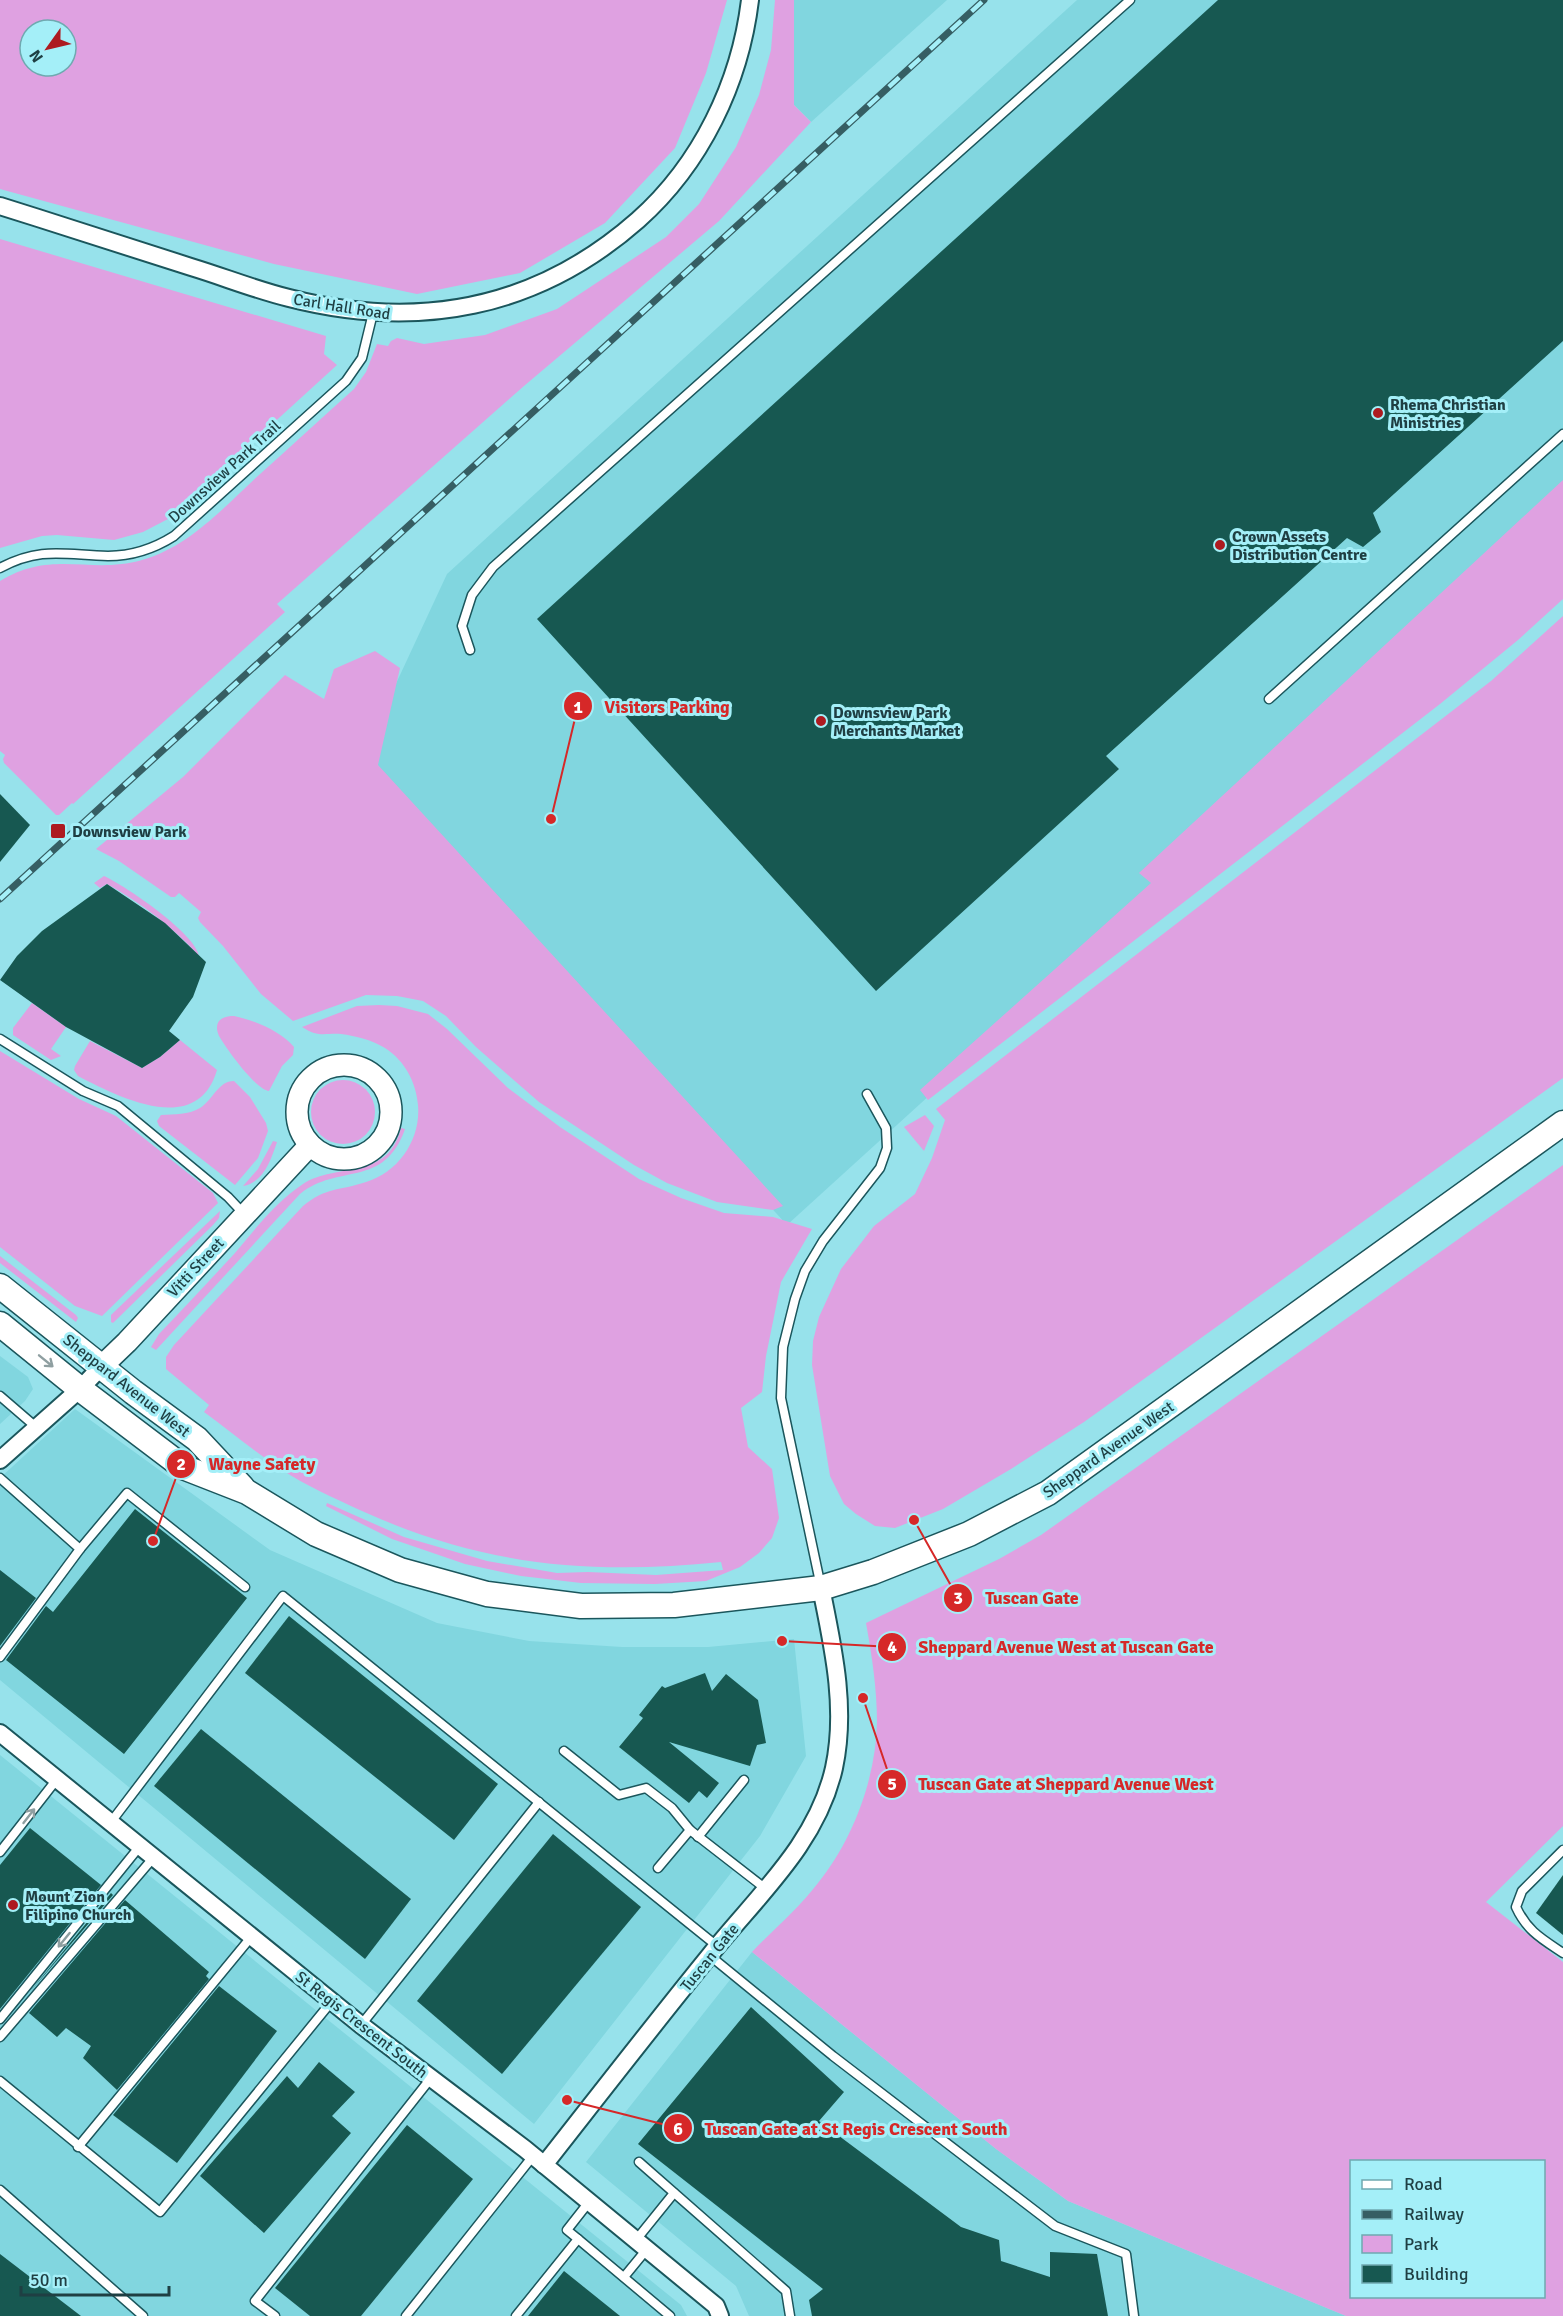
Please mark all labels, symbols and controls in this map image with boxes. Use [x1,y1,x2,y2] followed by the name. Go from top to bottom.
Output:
[18,18,78,78] north arrow
[25,46,48,66] text: N
[292,289,392,325] street label: Carl Hall Road
[1390,395,1506,433] place label: Rhema Christian Ministries
[1371,406,1385,420] marker: Rhema Christian Ministries
[164,416,285,527] street label: Downsview Park Trail
[1232,527,1367,565] place label: Crown Assets Distribution Centre
[1213,538,1227,552] marker: Crown Assets Distribution Centre
[563,688,742,724] callout: Visitors Parking
[573,696,583,718] text: 1
[604,696,730,718] text: Visitors Parking
[833,703,960,741] place label: Downsview Park Merchants Market
[814,714,828,728] marker: Downsview Park Merchants Market
[49,822,67,840] marker: Downsview Park
[72,822,187,842] place label: Downsview Park
[163,1233,229,1302] street label: Vitti Street
[59,1330,194,1442] street label: Sheppard Avenue West
[37,1354,53,1367] one-way arrow
[1039,1397,1178,1503] street label: Sheppard Avenue West
[166,1446,327,1482] callout: Wayne Safety
[176,1453,186,1475] text: 2
[209,1453,316,1475] text: Wayne Safety
[943,1580,1090,1616] callout: Tuscan Gate
[953,1587,963,1609] text: 3
[985,1587,1079,1609] text: Tuscan Gate
[877,1629,1226,1665] callout: Sheppard Avenue West at Tuscan Gate
[887,1636,897,1658] text: 4
[918,1636,1214,1658] text: Sheppard Avenue West at Tuscan Gate
[877,1766,1226,1802] callout: Tuscan Gate at Sheppard Avenue West
[887,1773,897,1795] text: 5
[918,1773,1214,1795] text: Tuscan Gate at Sheppard Avenue West
[22,1808,35,1824] one-way arrow
[25,1887,132,1925] place label: Mount Zion Filipino Church
[6,1898,20,1912] marker: Mount Zion Filipino Church
[676,1920,743,1996] street label: Tuscan Gate
[57,1932,70,1948] one-way arrow
[291,1967,432,2083] street label: St Regis Crescent South
[663,2110,1020,2146] callout: Tuscan Gate at St Regis Crescent South
[673,2118,683,2140] text: 6
[704,2118,1008,2140] text: Tuscan Gate at St Regis Crescent South
[1350,2160,1545,2298] legend
[1404,2173,1443,2195] text: Road
[1404,2203,1465,2225] text: Railway
[1404,2233,1439,2255] text: Park
[21,2259,170,2297] scale bar
[1404,2263,1468,2285] text: Building
[30,2269,68,2291] text: 50 m

